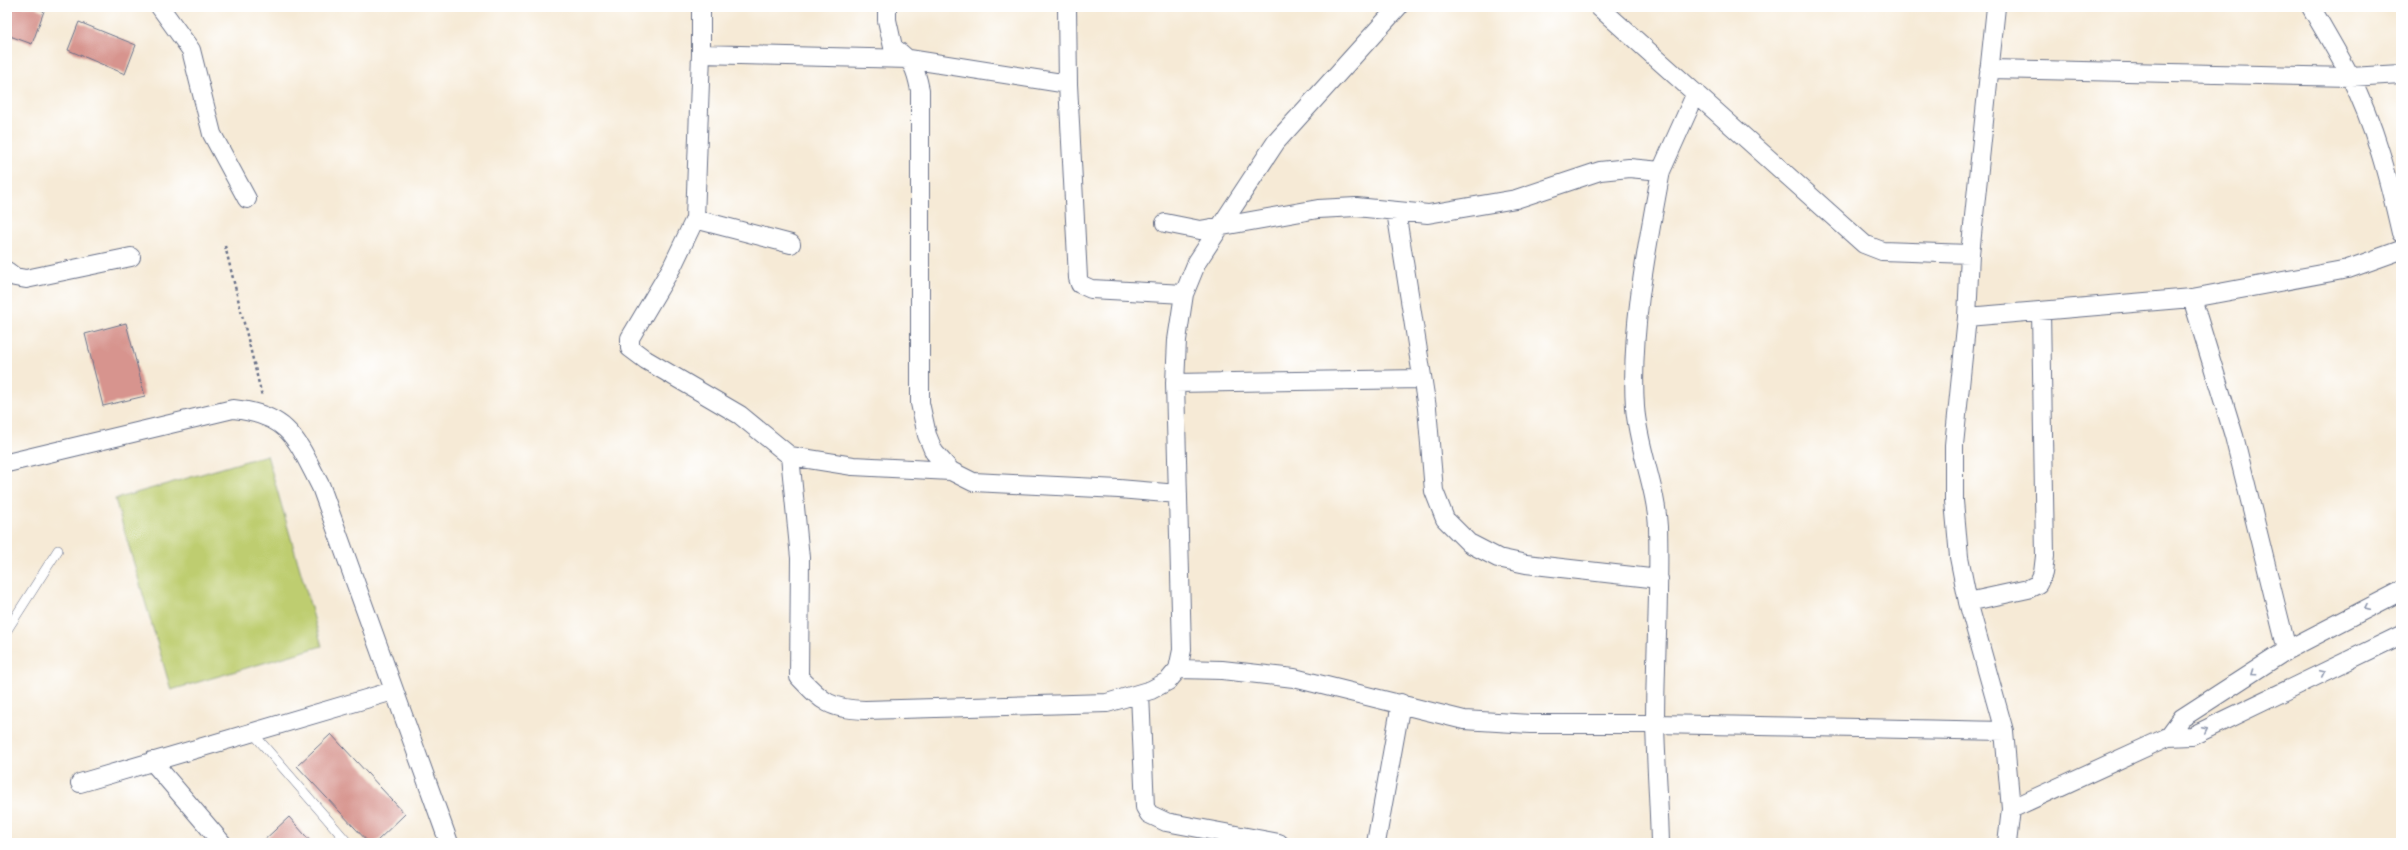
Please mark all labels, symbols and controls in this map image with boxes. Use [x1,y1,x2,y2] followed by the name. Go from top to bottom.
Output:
[2363,603,2370,611] one-way arrow
[2251,668,2258,675] one-way arrow
[2318,670,2325,678] one-way arrow
[2201,727,2208,734] one-way arrow

